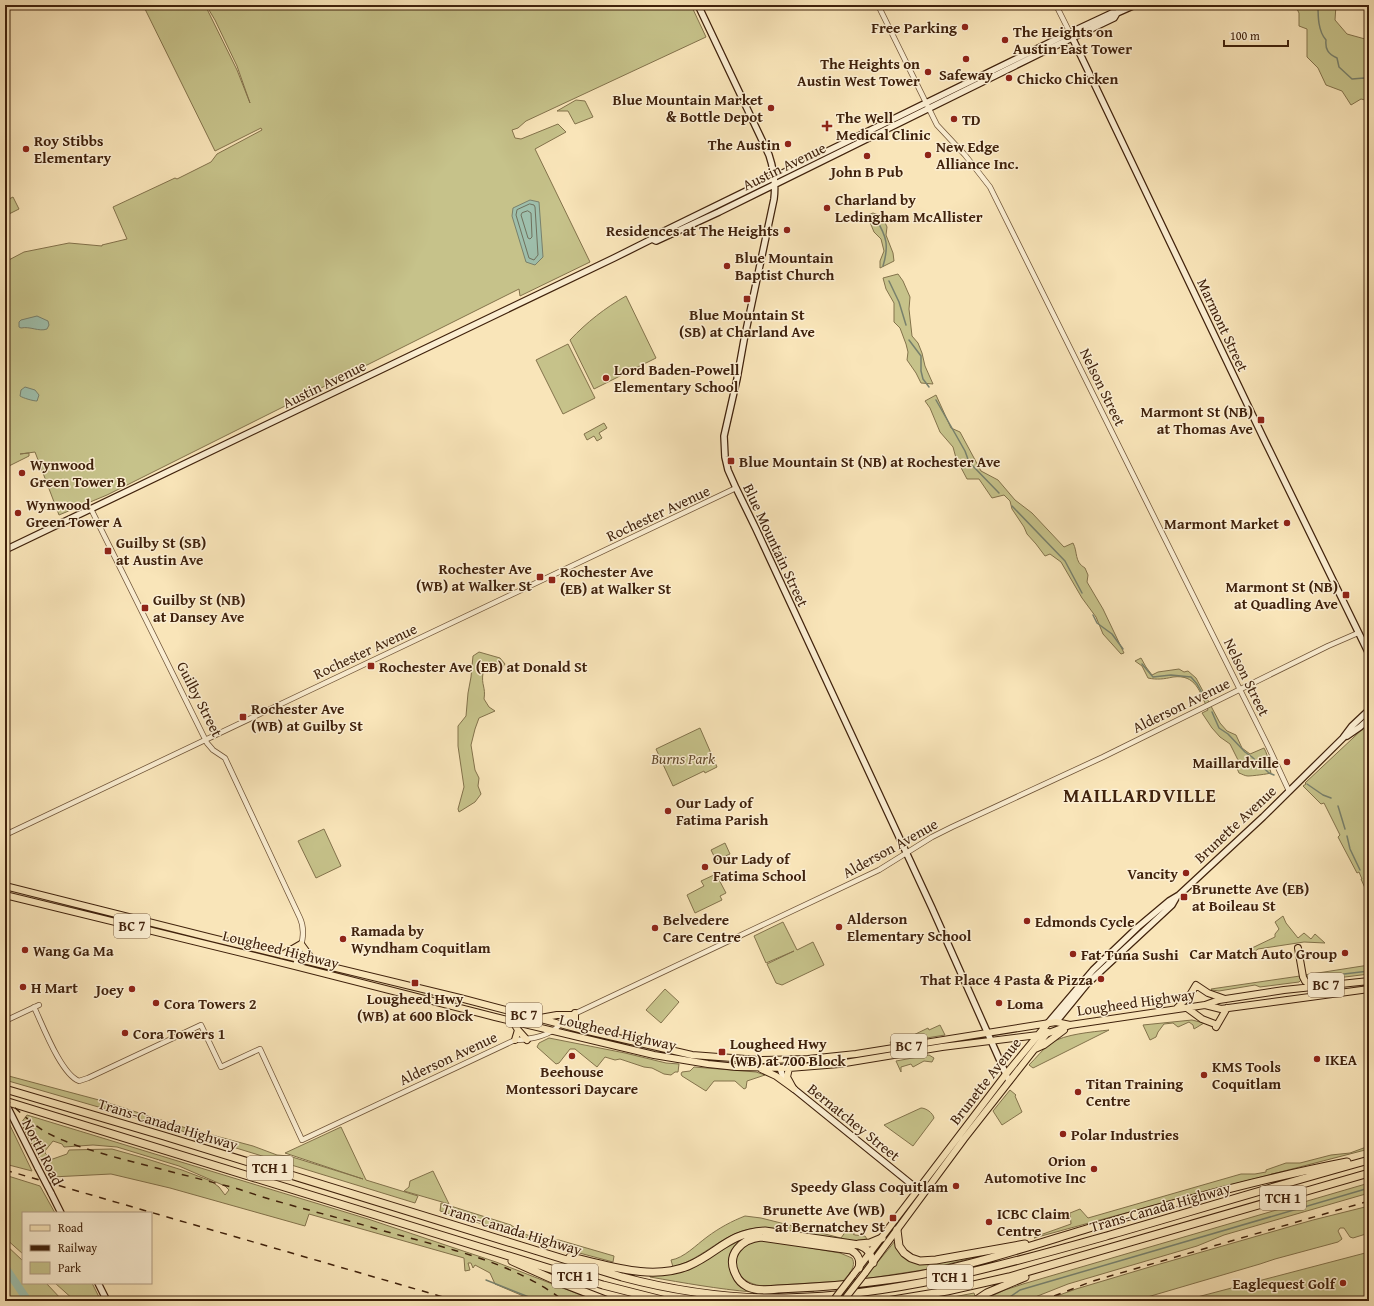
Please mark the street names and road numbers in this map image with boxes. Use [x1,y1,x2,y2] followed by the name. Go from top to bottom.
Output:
[739,137,829,195] street label: Austin Avenue
[1192,275,1254,376] street label: Marmont Street
[1075,344,1131,430] street label: Nelson Street
[279,355,369,413] street label: Austin Avenue
[603,480,713,546] street label: Rochester Avenue
[738,480,814,611] street label: Blue Mountain Street
[310,618,420,684] street label: Rochester Avenue
[1219,634,1275,720] street label: Nelson Street
[172,658,228,741] street label: Guilby Street
[1129,672,1233,738] street label: Alderson Avenue
[1189,780,1281,868] street label: Brunette Avenue
[839,813,941,883] street label: Alderson Avenue
[114,914,150,938] road number: BC 7
[221,924,342,974] street label: Lougheed Highway
[1308,973,1344,997] road number: BC 7
[1075,983,1197,1021] street label: Lougheed Highway
[506,1003,542,1027] road number: BC 7
[557,1008,679,1056] street label: Lougheed Highway
[396,1026,500,1090] street label: Alderson Avenue
[944,1033,1026,1129] street label: Brunette Avenue
[891,1034,927,1058] road number: BC 7
[803,1078,905,1166] street label: Bernatchey Street
[95,1093,241,1155] street label: Trans-Canada Highway
[17,1115,69,1189] street label: North Road
[247,1156,293,1180] road number: TCH 1
[1087,1177,1233,1237] street label: Trans-Canada Highway
[1260,1186,1306,1210] road number: TCH 1
[439,1198,585,1260] street label: Trans-Canada Highway
[552,1264,598,1288] road number: TCH 1
[927,1265,973,1289] road number: TCH 1

